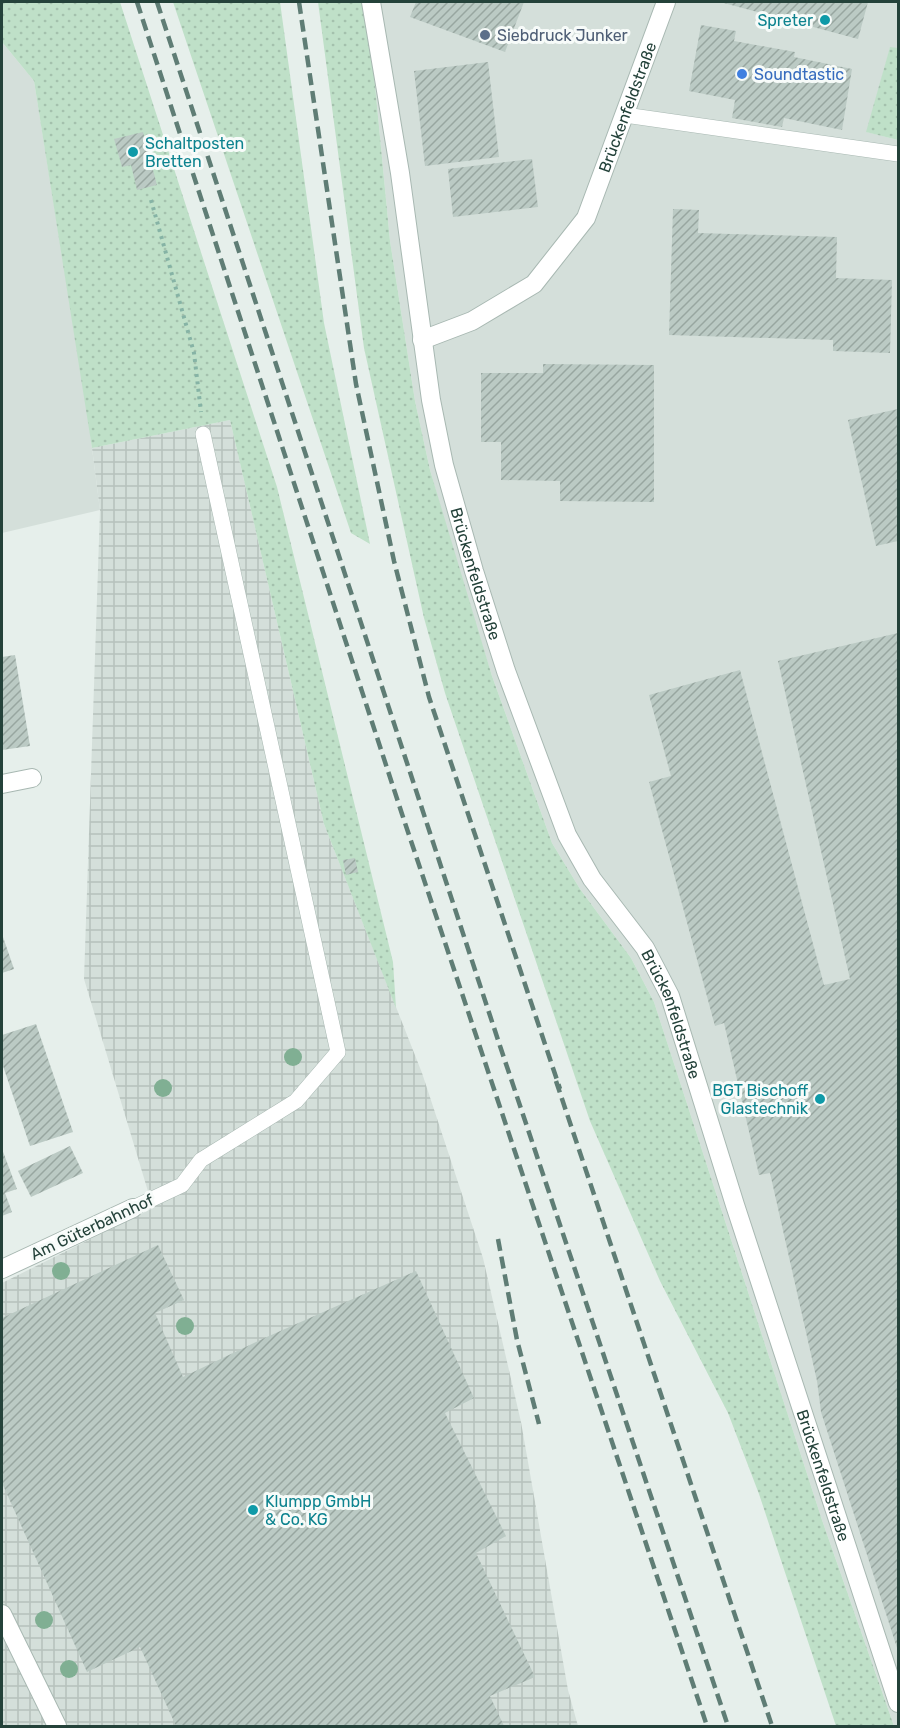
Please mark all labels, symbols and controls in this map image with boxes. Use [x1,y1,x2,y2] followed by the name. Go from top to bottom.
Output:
[757,11,813,30] place label: Spreter
[818,13,832,27] marker: Spreter
[497,26,628,45] place label: Siebdruck Junker
[478,28,492,42] marker: Siebdruck Junker
[594,39,660,175] street label: Brückenfeldstraße
[754,65,844,84] place label: Soundtastic
[735,67,749,81] marker: Soundtastic
[145,134,244,171] place label: Schaltposten Bretten
[126,145,140,159] marker: Schaltposten Bretten
[447,505,505,642] street label: Brückenfeldstraße
[638,946,705,1081] street label: Brückenfeldstraße
[712,1081,809,1118] place label: BGT Bischoff Glastechnik
[813,1092,827,1106] marker: BGT Bischoff Glastechnik
[28,1190,157,1264] street label: Am Güterbahnhof
[793,1407,854,1544] street label: Brückenfeldstraße
[265,1492,371,1529] place label: Klumpp GmbH & Co. KG
[246,1503,260,1517] marker: Klumpp GmbH & Co. KG

